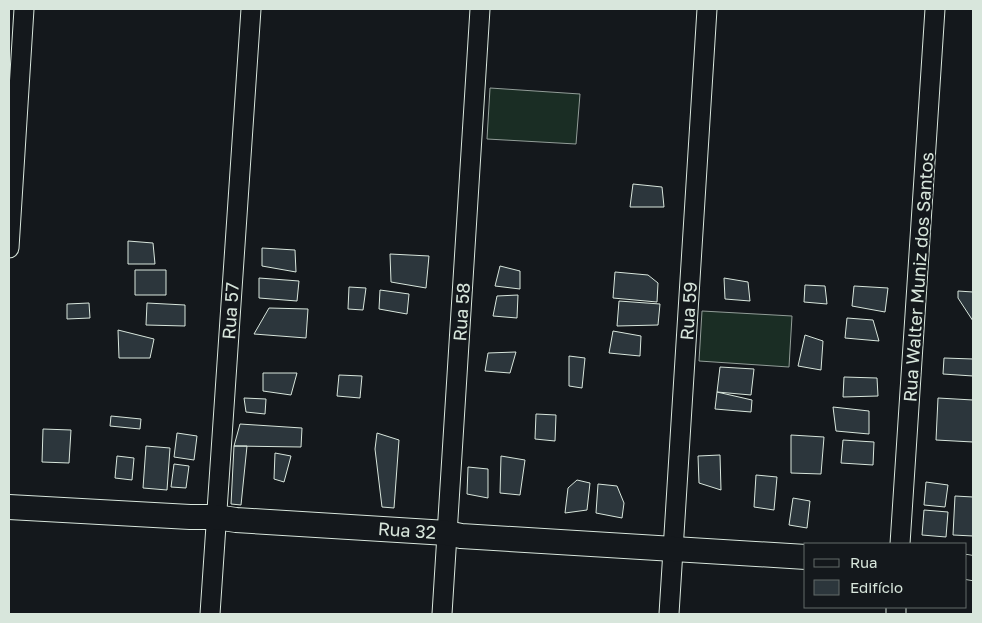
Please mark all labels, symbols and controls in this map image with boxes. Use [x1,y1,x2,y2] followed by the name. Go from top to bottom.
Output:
[898,151,938,403] street label: Rua Walter Muniz dos Santos
[675,281,701,341] street label: Rua 59
[217,282,243,340] street label: Rua 57
[448,282,474,342] street label: Rua 58
[377,517,437,543] street label: Rua 32
[804,543,967,608] legend
[850,553,877,571] text: Rua
[850,578,903,596] text: Edifício

